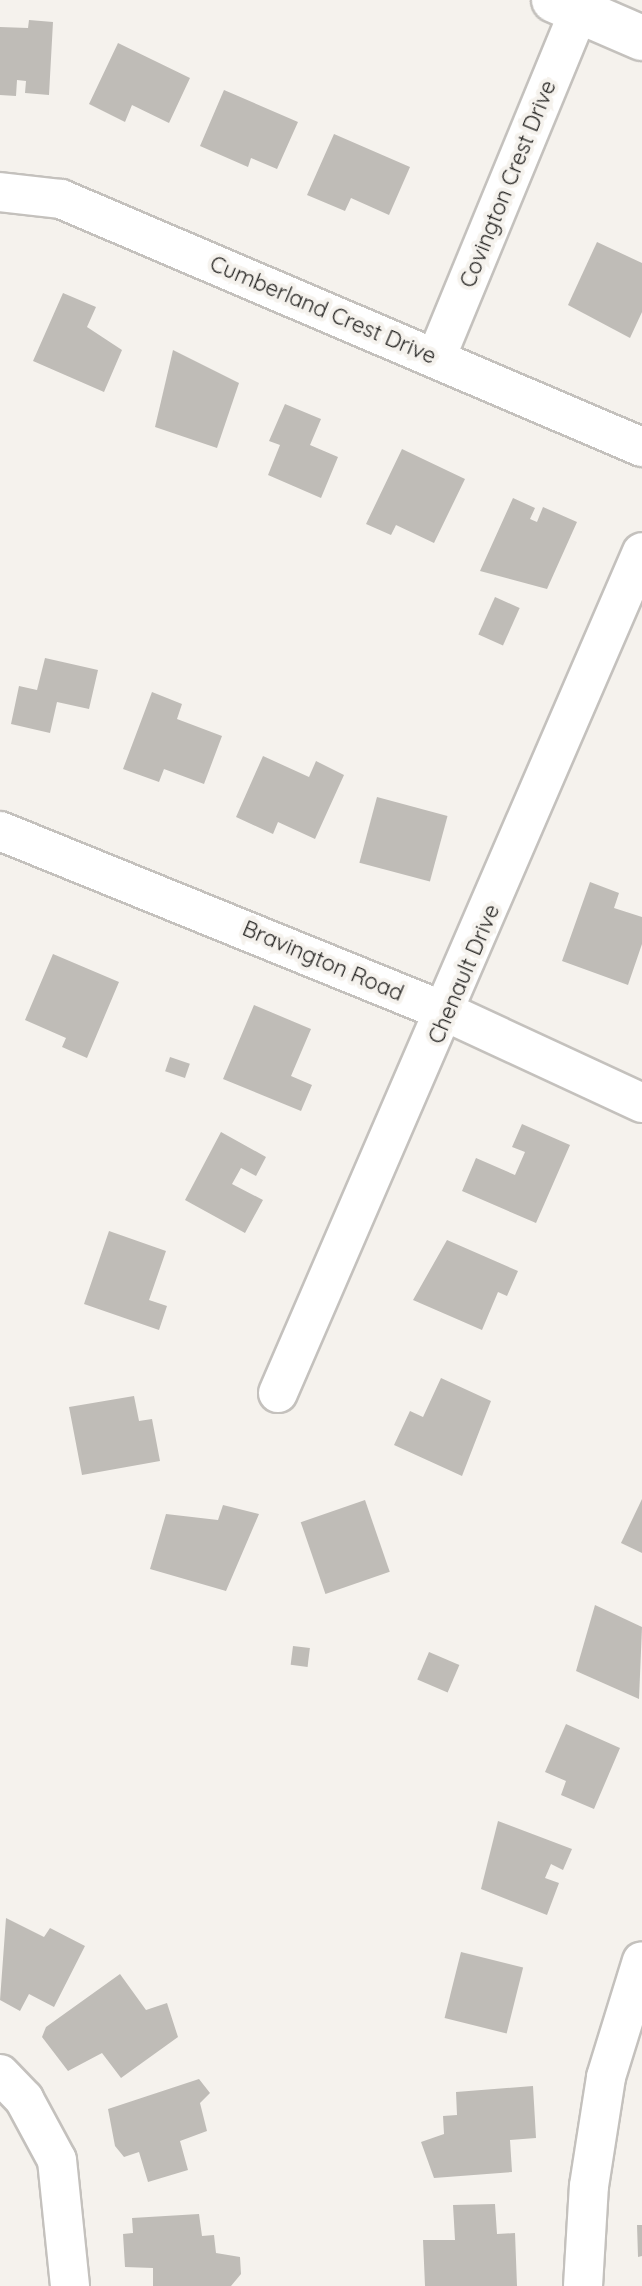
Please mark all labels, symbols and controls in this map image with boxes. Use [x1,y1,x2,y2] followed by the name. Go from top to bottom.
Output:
[454,77,562,291] street label: Covington Crest Drive
[206,250,440,370] street label: Cumberland Crest Drive
[423,900,505,1048] street label: Chenault Drive
[239,915,407,1007] street label: Bravington Road

